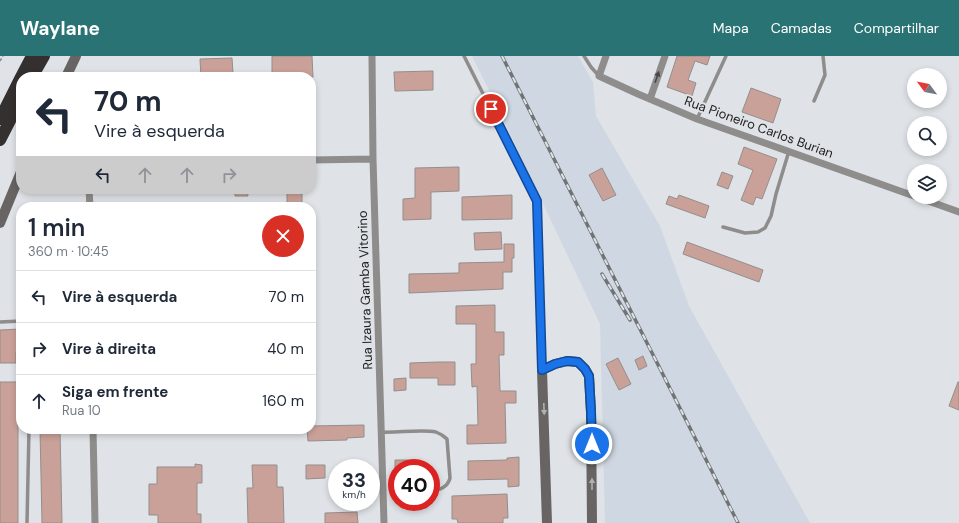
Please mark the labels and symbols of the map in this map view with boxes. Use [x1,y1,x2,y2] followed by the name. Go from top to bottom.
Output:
[907,68,947,108] north arrow
[655,71,661,83] one-way arrow
[474,92,508,126] pin
[682,92,836,162] street label: Rua Pioneiro Carlos Burian
[354,210,376,370] street label: Rua Izaura Gamba Vitorino
[540,403,547,415] one-way arrow
[571,423,613,465] position arrow
[388,459,440,511] speed limit sign: 40
[589,477,595,490] one-way arrow

